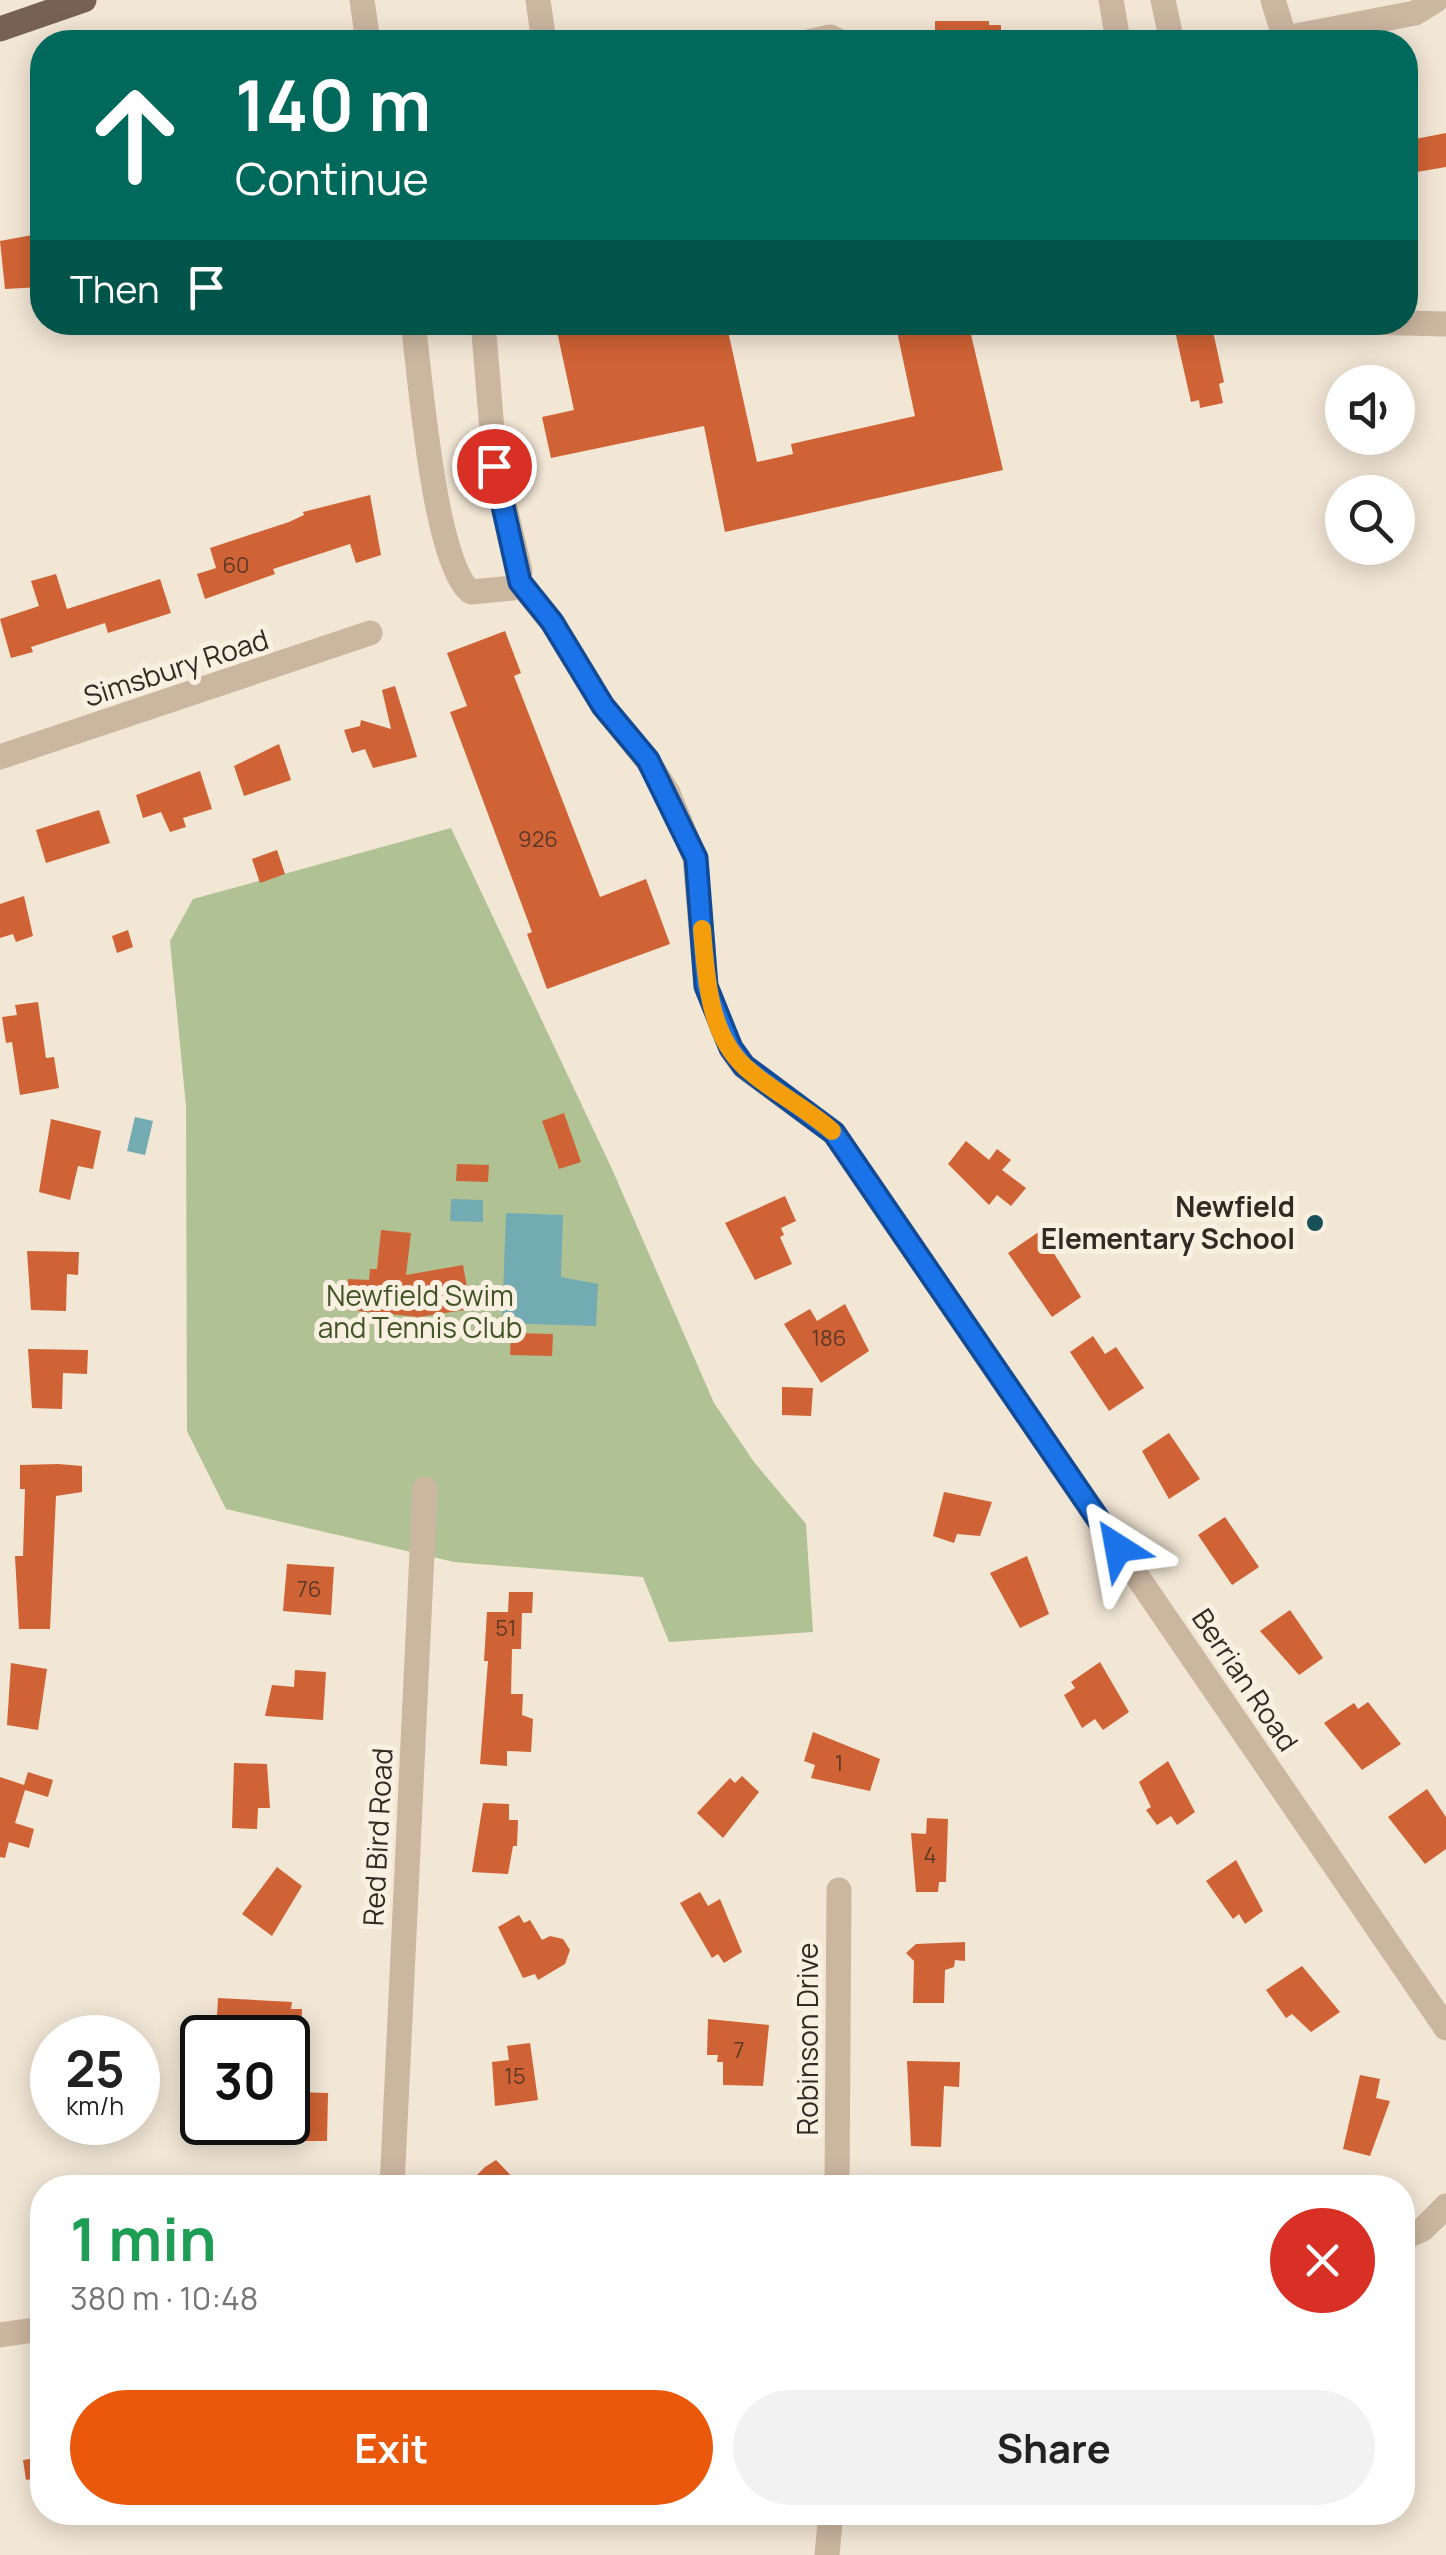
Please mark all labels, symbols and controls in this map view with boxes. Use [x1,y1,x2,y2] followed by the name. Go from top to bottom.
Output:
[235,56,431,152] text: 140 m
[70,70,200,200] icon: ahead
[235,147,429,209] text: Continue
[179,260,234,315] icon: arrive
[70,262,159,314] text: Then
[1325,365,1415,565] map controls
[1325,365,1415,455] button: sound
[452,424,537,509] pin
[467,439,522,494] icon: arrive
[1325,475,1415,565] button: search
[222,550,250,580] house number: 60
[78,619,273,715] street label: Simsbury Road
[518,824,558,854] house number: 926
[1041,1187,1295,1257] place label: Newfield Elementary School
[1304,1212,1326,1234] marker: Newfield Elementary School
[318,1276,522,1346] park label: Newfield Swim and Tennis Club
[811,1323,847,1353] house number: 186
[1066,1496,1170,1600] position arrow
[297,1574,321,1604] house number: 76
[1184,1601,1308,1758] street label: Berrian Road
[495,1613,517,1643] house number: 51
[353,1747,401,1927] street label: Red Bird Road
[835,1748,843,1778] house number: 1
[924,1840,936,1870] house number: 4
[788,1943,826,2135] street label: Robinson Drive
[180,2015,310,2145] speed limit sign: 30
[65,2034,125,2102] text: 25
[733,2035,745,2065] house number: 7
[504,2061,526,2091] house number: 15
[66,2088,124,2123] text: km/h
[70,2197,217,2279] text: 1 min
[1270,2208,1375,2313] button: close
[70,2276,258,2320] text: 380 m · 10:48
[70,2390,713,2505] button: Exit
[733,2390,1375,2505] button: Share

